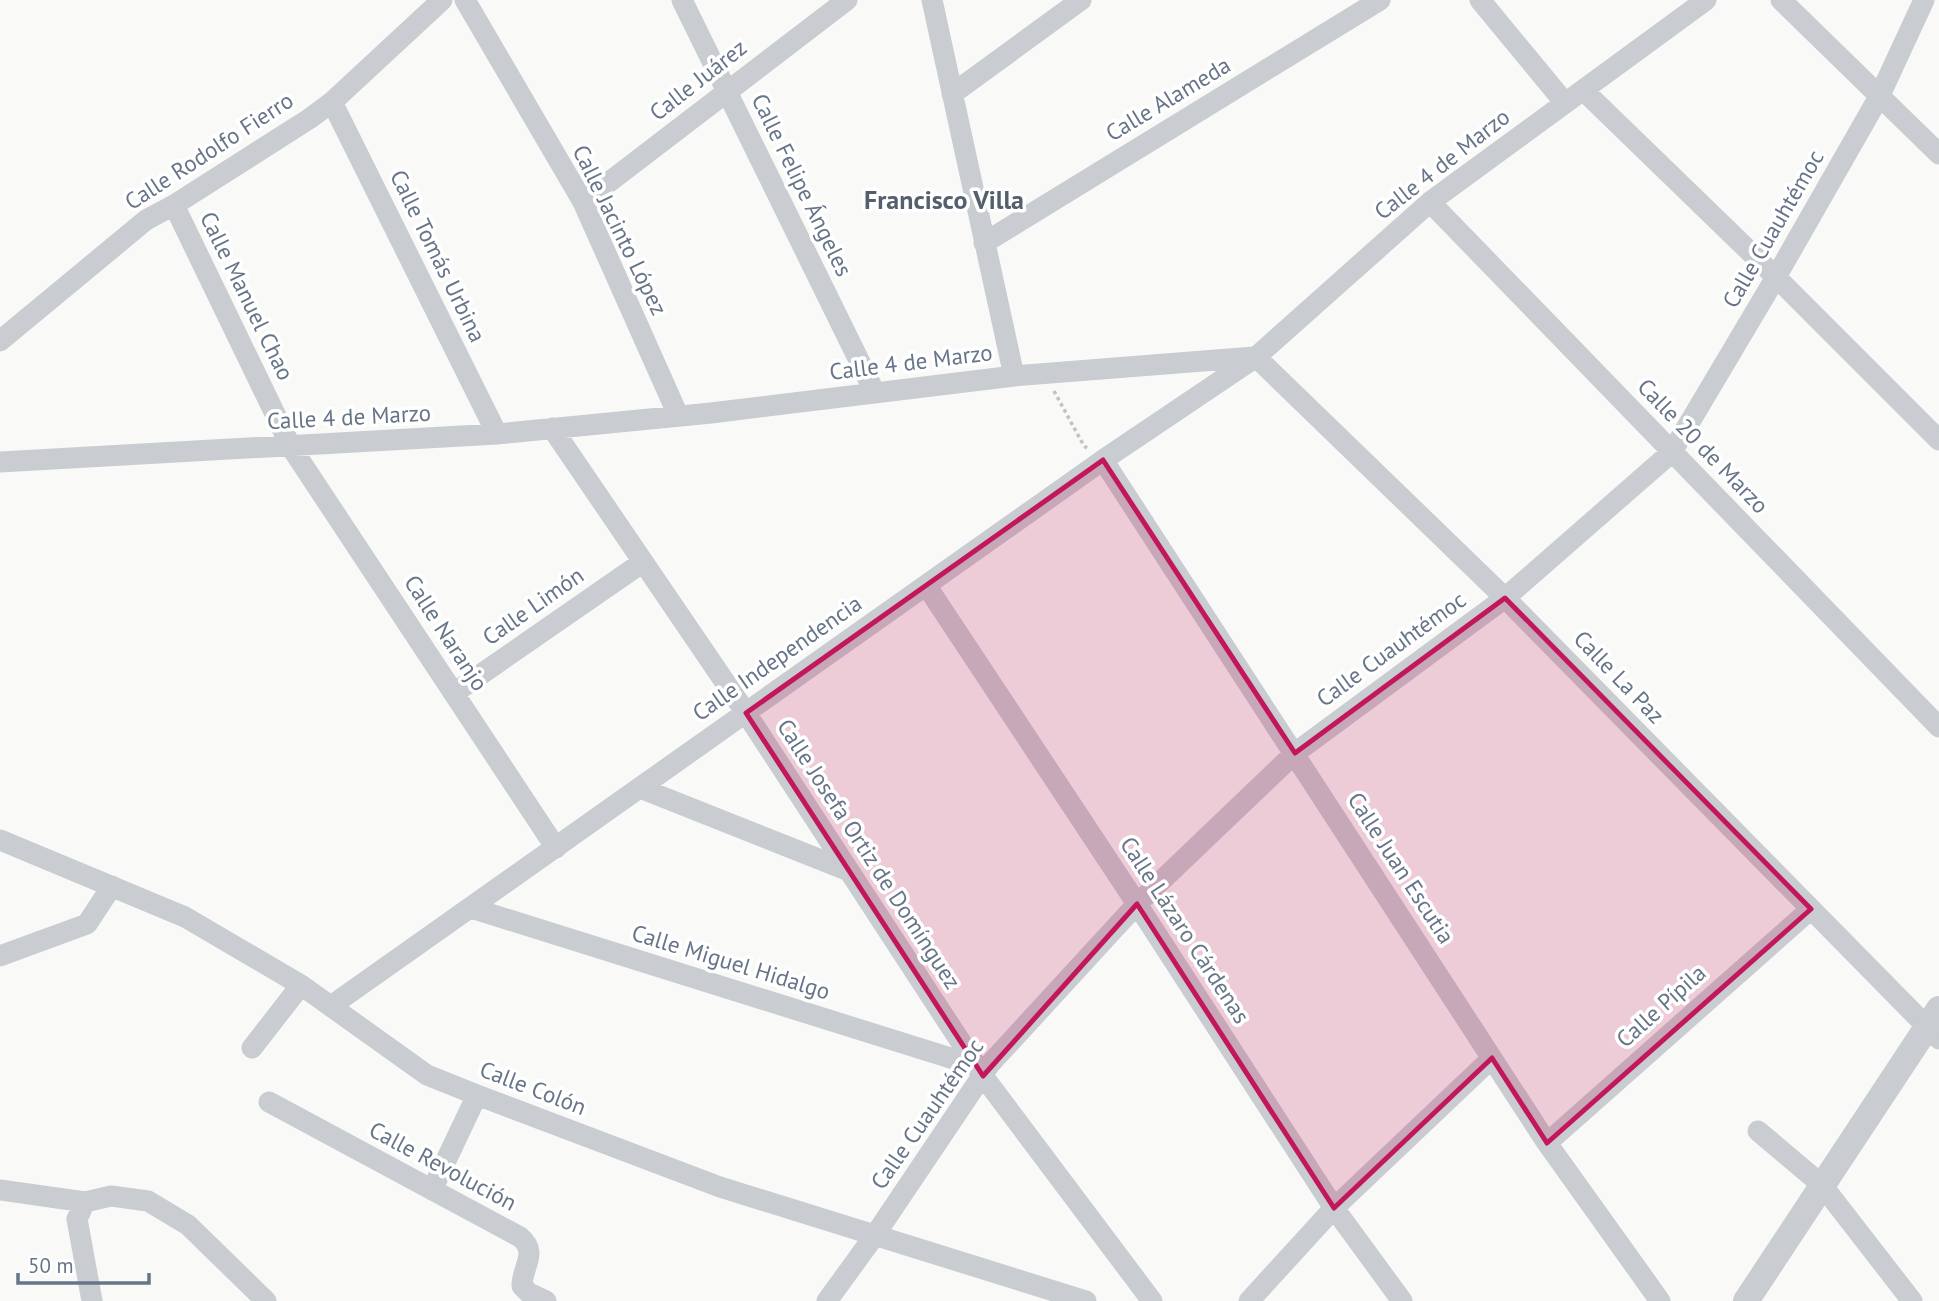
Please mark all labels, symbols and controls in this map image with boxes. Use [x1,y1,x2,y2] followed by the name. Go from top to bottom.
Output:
[643,33,752,127] street label: Calle Juárez
[1100,50,1235,147] street label: Calle Alameda
[119,85,298,216] street label: Calle Rodolfo Fierro
[746,89,859,281] street label: Calle Felipe Ángeles
[1368,102,1515,226] street label: Calle 4 de Marzo
[567,140,674,320] street label: Calle Jacinto López
[1716,145,1830,313] street label: Calle Cuauhtémoc
[384,165,493,347] street label: Calle Tomás Urbina
[864,183,1024,216] district label: Francisco Villa
[194,207,301,385] street label: Calle Manuel Chao
[828,337,994,386] street label: Calle 4 de Marzo
[1632,372,1775,519] street label: Calle 20 de Marzo
[266,398,432,435] street label: Calle 4 de Marzo
[476,560,589,651] street label: Calle Limón
[398,569,495,696] street label: Calle Naranjo
[1310,585,1471,713] street label: Calle Cuauhtémoc
[686,588,867,727] street label: Calle Independencia
[1568,624,1671,729] street label: Calle La Paz
[771,713,968,994] street label: Calle Josefa Ortiz de Domínguez
[1342,787,1461,949] street label: Calle Juan Escutia
[1114,831,1257,1029] street label: Calle Lázaro Cárdenas
[628,918,834,1005] street label: Calle Miguel Hidalgo
[1610,958,1711,1053] street label: Calle Pípila
[864,1033,989,1195] street label: Calle Cuauhtémoc
[476,1054,591,1121] street label: Calle Colón
[365,1115,522,1217] street label: Calle Revolución
[18,1242,149,1286] scale bar
[28,1252,74,1279] text: 50 m

